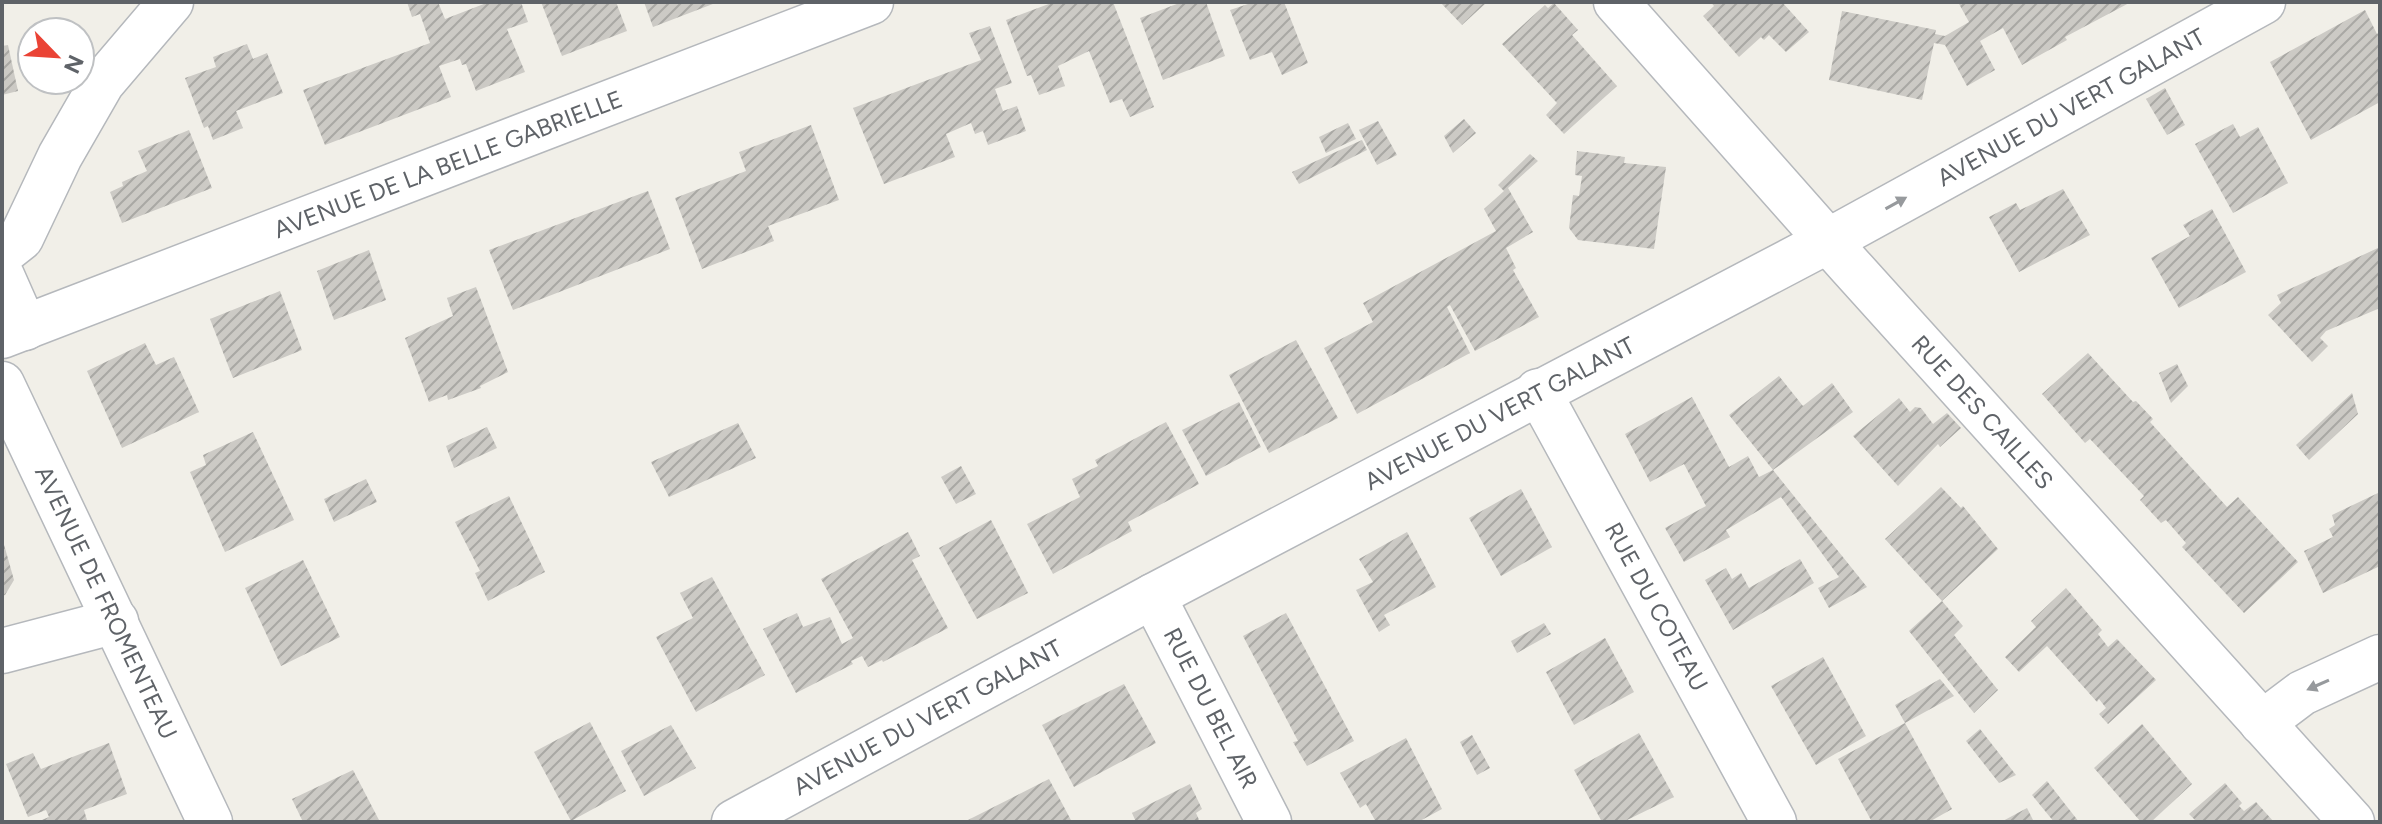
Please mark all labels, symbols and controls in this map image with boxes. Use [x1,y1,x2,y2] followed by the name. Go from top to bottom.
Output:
[16,16,96,96] north arrow
[1932,22,2210,192] street label: AVENUE DU VERT GALANT
[58,51,90,78] text: N
[270,84,626,244] street label: AVENUE DE LA BELLE GABRIELLE
[1885,196,1907,210] one-way arrow
[1906,329,2060,495] street label: RUE DES CAILLES
[1360,330,1640,496] street label: AVENUE DU VERT GALANT
[29,461,183,744] street label: AVENUE DE FROMENTEAU
[1599,517,1714,696] street label: RUE DU COTEAU
[1158,623,1264,793] street label: RUE DU BEL AIR
[788,633,1067,801] street label: AVENUE DU VERT GALANT
[2307,679,2330,692] one-way arrow

